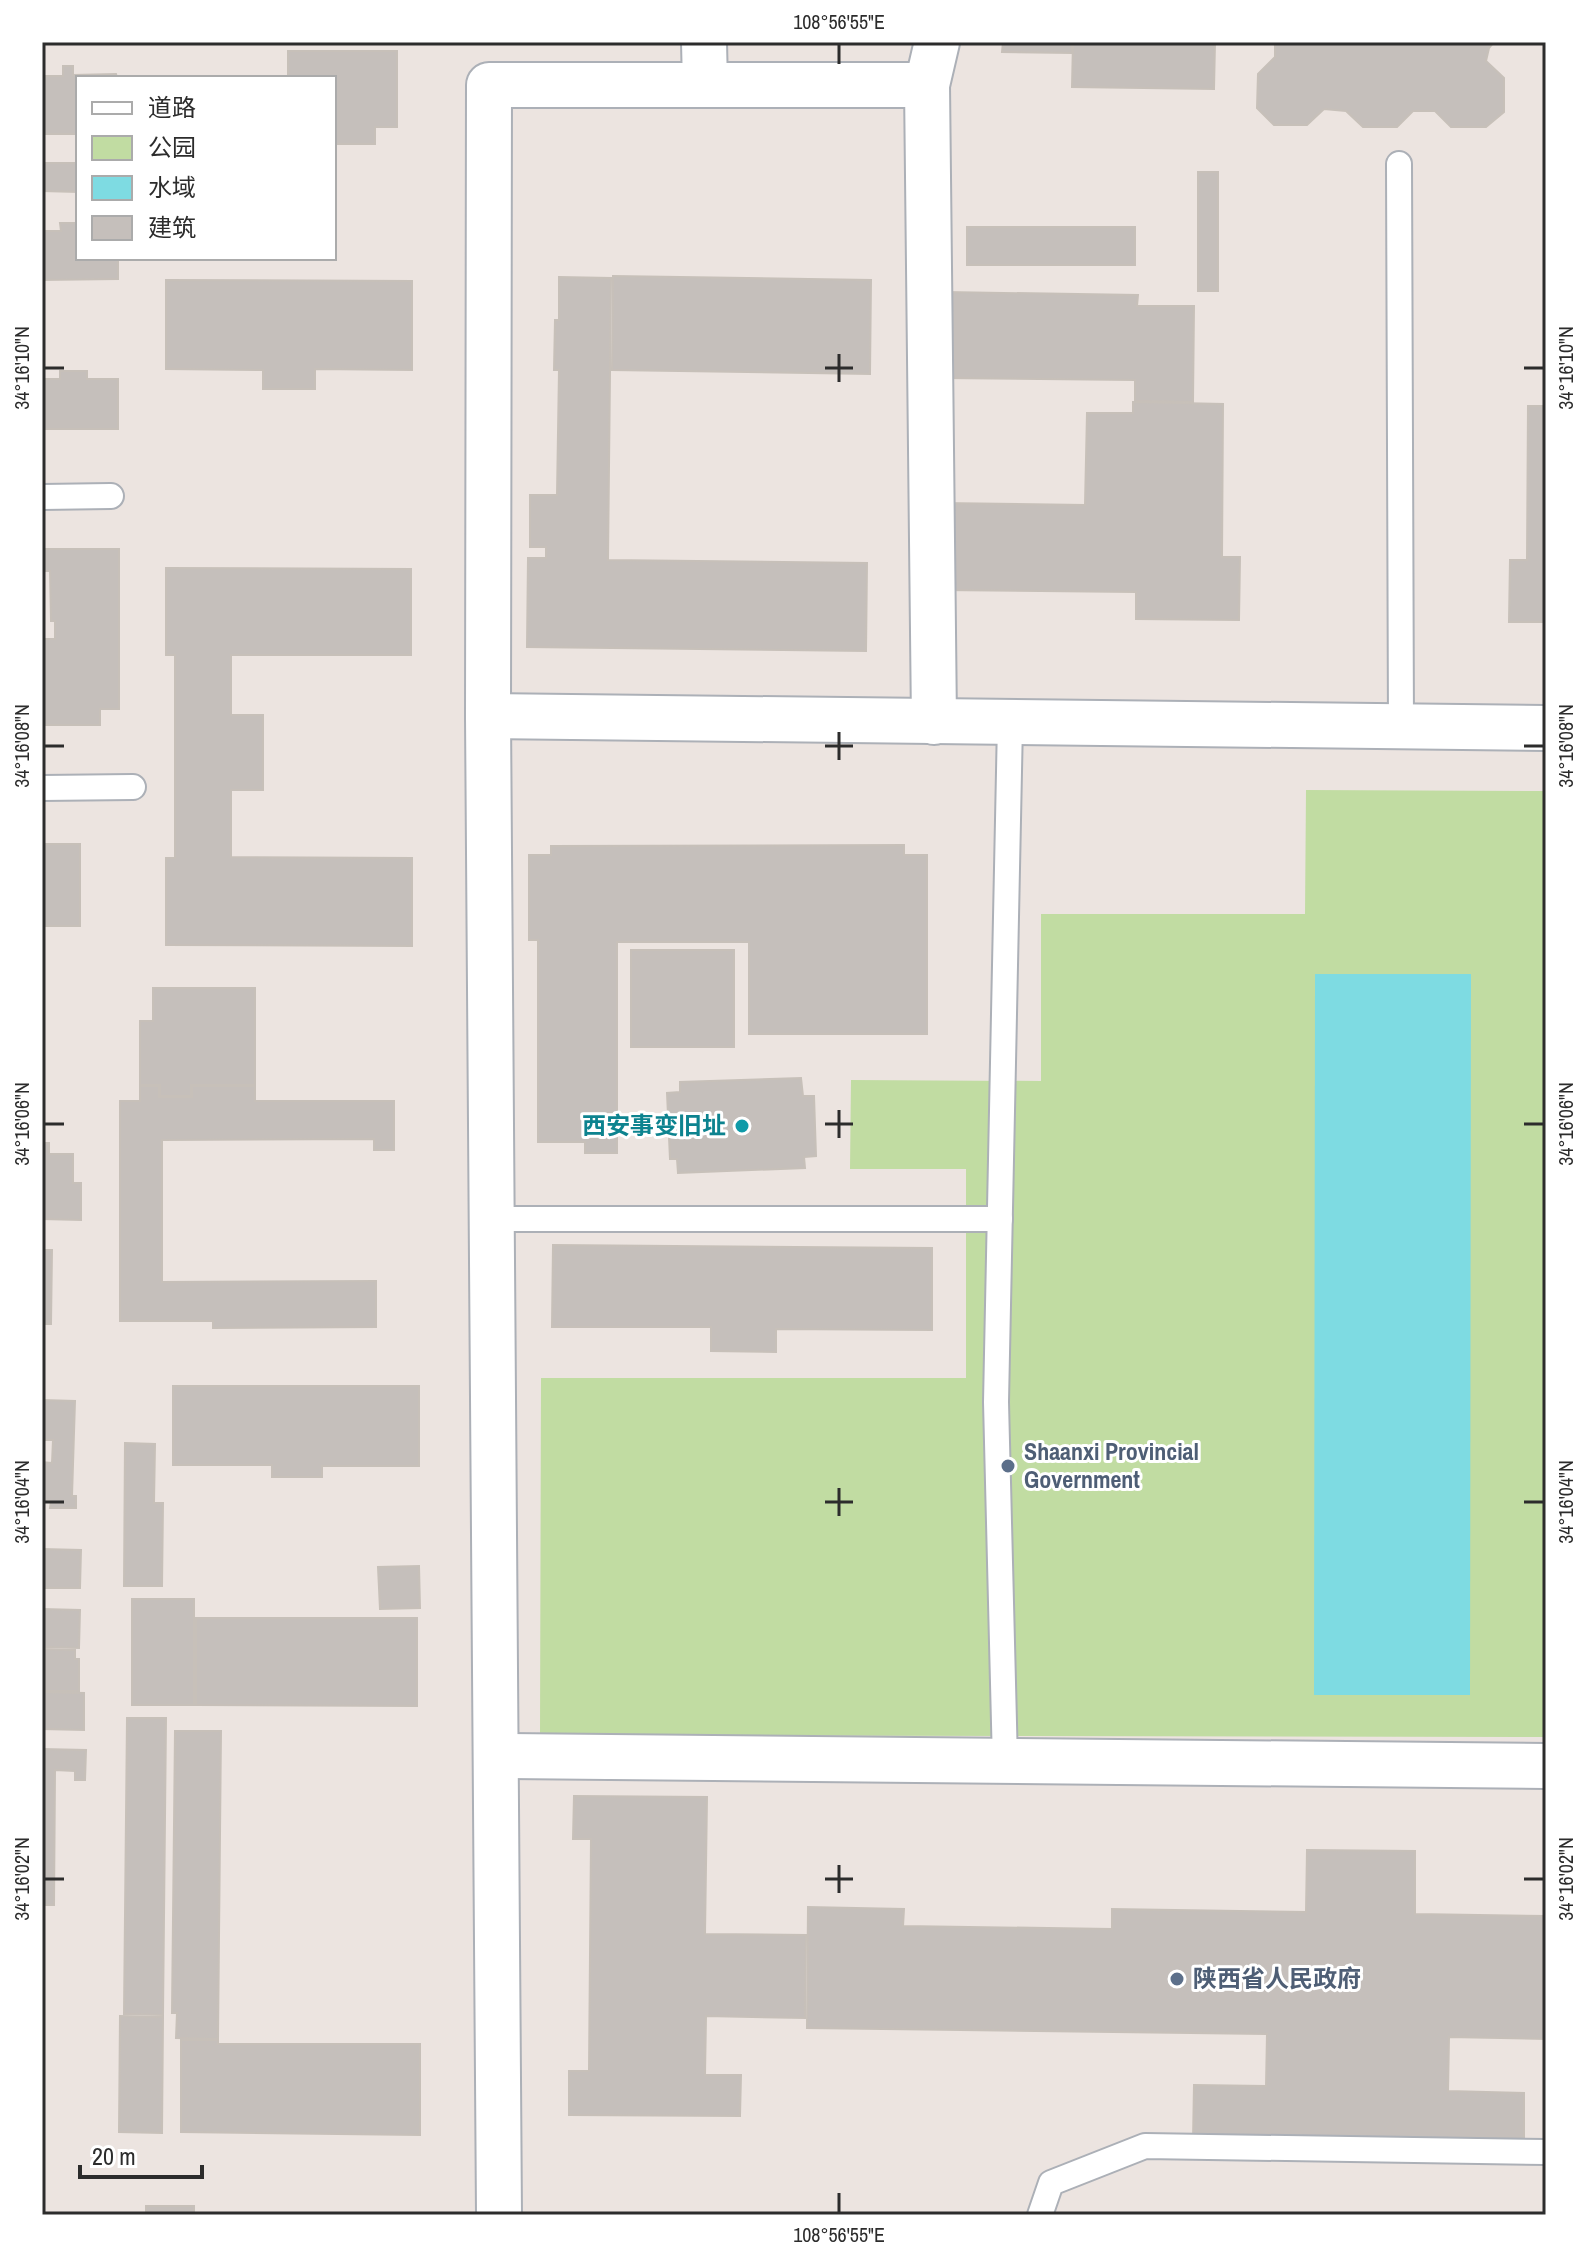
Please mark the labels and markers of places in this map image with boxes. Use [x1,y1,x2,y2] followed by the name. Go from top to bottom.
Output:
[582,1109,726,1141] place label: 西安事变旧址
[733,1117,751,1135] marker: 西安事变旧址
[1024,1435,1199,1495] place label: Shaanxi Provincial Government
[999,1457,1017,1475] marker: Shaanxi Provincial Government
[1193,1962,1361,1994] place label: 陕西省人民政府
[1168,1970,1186,1988] marker: 陕西省人民政府

